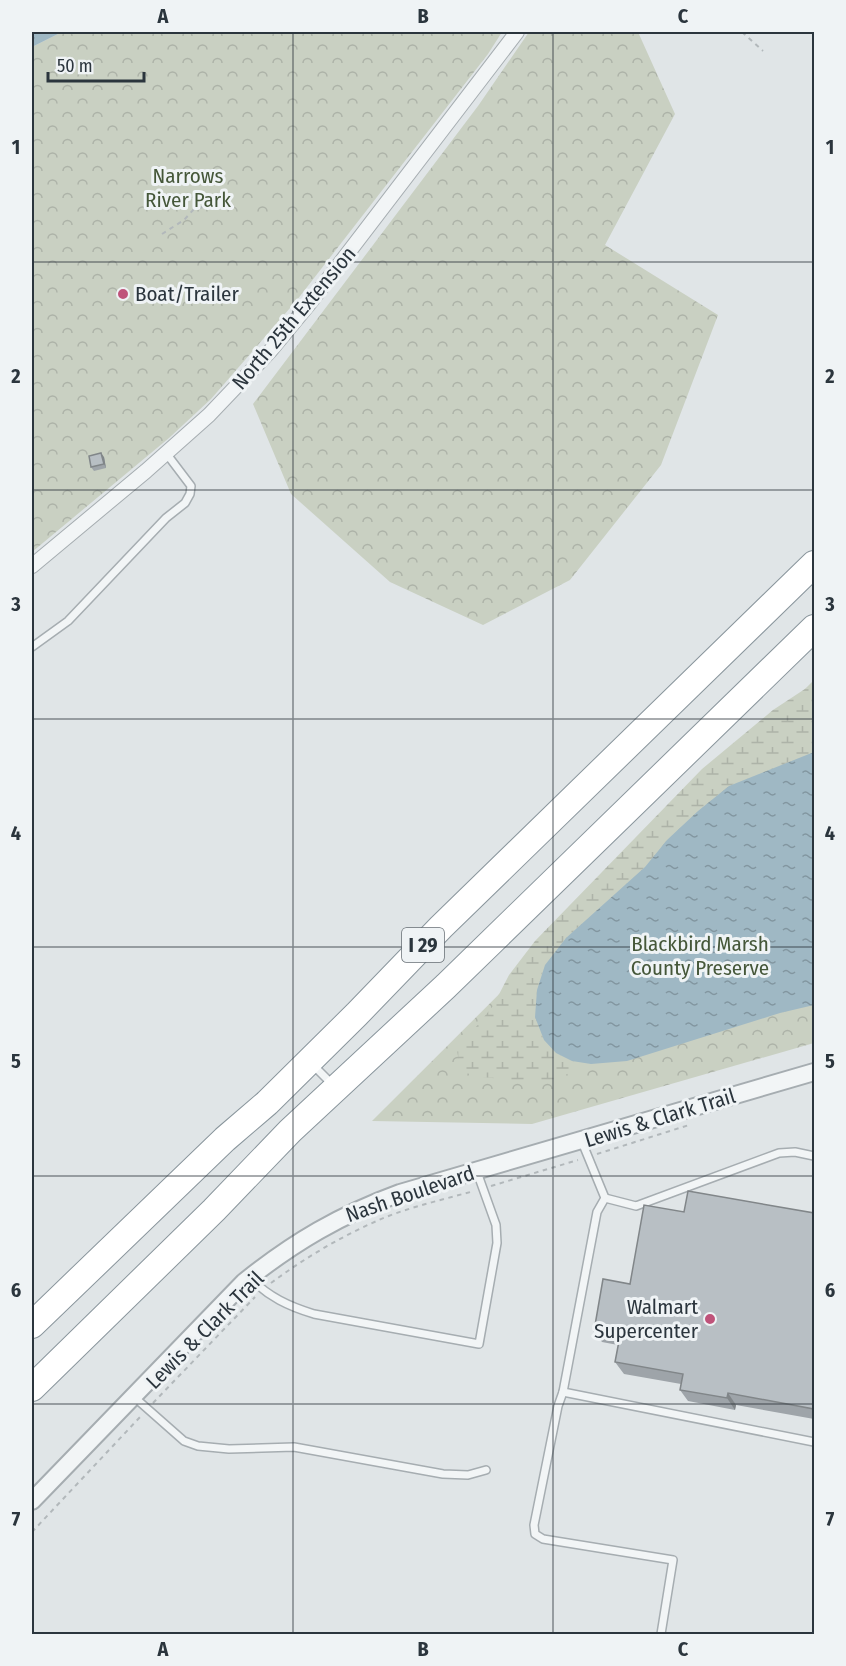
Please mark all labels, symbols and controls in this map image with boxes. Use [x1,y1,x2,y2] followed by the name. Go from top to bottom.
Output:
[157,4,170,28] text: A
[417,4,429,28] text: B
[678,4,689,28] text: C
[48,45,144,83] scale bar
[57,55,93,77] text: 50 m
[12,135,20,159] text: 1
[826,135,834,159] text: 1
[145,163,231,213] park label: Narrows River Park
[227,241,361,395] street label: North 25th Extension
[135,281,239,307] place label: Boat/Trailer
[116,287,130,301] marker: Boat/Trailer
[10,364,21,388] text: 2
[824,364,835,388] text: 2
[10,592,21,616] text: 3
[824,592,835,616] text: 3
[11,821,21,845] text: 4
[825,821,835,845] text: 4
[402,928,444,962] road number: I 29
[631,931,769,981] park label: Blackbird Marsh County Preserve
[11,1049,21,1073] text: 5
[825,1049,835,1073] text: 5
[582,1083,739,1153] street label: Lewis & Clark Trail
[342,1160,478,1228] street label: Nash Boulevard
[141,1265,270,1394] street label: Lewis & Clark Trail
[11,1278,21,1302] text: 6
[825,1278,835,1302] text: 6
[594,1294,699,1344] place label: Walmart Supercenter
[703,1312,717,1326] marker: Walmart Supercenter
[12,1507,21,1531] text: 7
[826,1507,835,1531] text: 7
[157,1637,170,1661] text: A
[417,1637,429,1661] text: B
[678,1637,689,1661] text: C

